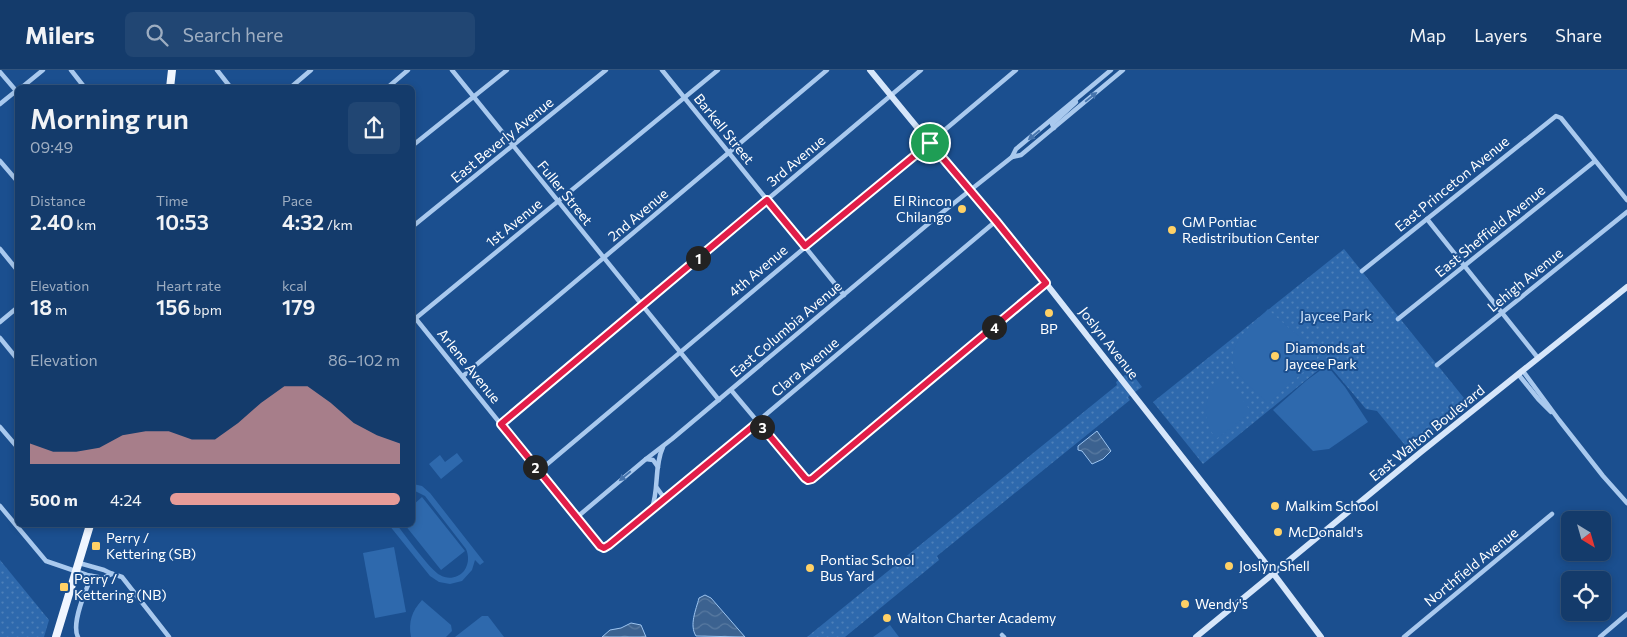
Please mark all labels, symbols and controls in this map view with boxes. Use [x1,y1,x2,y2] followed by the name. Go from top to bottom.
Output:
[125,12,475,57] search box
[25,20,95,49] text: Milers
[143,21,171,49] icon: search
[183,23,283,46] text: Search here
[1409,24,1446,46] text: Map
[1474,24,1527,46] text: Layers
[1555,24,1602,46] text: Share
[691,90,758,168] street label: Barkell Street
[1085,91,1098,102] one-way arrow
[447,93,556,186] street label: East Beverly Avenue
[30,101,189,135] text: Morning run
[348,102,400,154] button: share
[909,122,951,164] pin
[916,129,944,157] icon: arrive
[1027,129,1040,140] one-way arrow
[763,131,828,190] street label: 3rd Avenue
[1391,132,1512,235] street label: East Princeton Avenue
[30,137,73,156] text: 09:49
[534,157,597,229] street label: Fuller Street
[1431,181,1548,280] street label: East Sheffield Avenue
[604,185,671,245] street label: 2nd Avenue
[30,192,86,209] text: Distance
[156,192,188,209] text: Time
[282,192,312,209] text: Pace
[893,192,952,225] place label: El Rincon Chilango
[482,195,545,250] street label: 1st Avenue
[956,203,968,215] marker: El Rincon Chilango
[30,209,74,234] text: 2.40
[156,209,209,234] text: 10:53
[282,209,324,234] text: 4:32
[1182,213,1320,246] place label: GM Pontiac Redistribution Center
[74,216,96,233] text: km
[324,216,353,233] text: /km
[1166,224,1178,236] marker: GM Pontiac Redistribution Center
[725,241,791,300] street label: 4th Avenue
[1484,244,1566,315] street label: Lehigh Avenue
[686,246,710,270] pin: 1
[695,250,702,267] text: 1
[30,277,89,294] text: Elevation
[156,277,221,294] text: Heart rate
[282,277,307,294] text: kcal
[726,277,845,380] street label: East Columbia Avenue
[30,294,52,319] text: 18
[156,294,190,319] text: 156
[282,294,316,319] text: 179
[52,301,67,318] text: m
[190,301,222,318] text: bpm
[1076,303,1143,382] street label: Joslyn Avenue
[1043,307,1055,319] marker: BP
[1300,307,1372,324] park label: Jaycee Park
[982,314,1006,340] pin: 4
[990,319,999,336] text: 4
[1040,320,1058,337] place label: BP
[434,325,505,406] street label: Arlene Avenue
[768,334,842,400] street label: Clara Avenue
[1285,339,1365,372] place label: Diamonds at Jaycee Park
[30,350,98,369] text: Elevation
[328,350,400,369] text: 86–102 m
[1269,350,1281,362] marker: Diamonds at Jaycee Park
[1366,381,1488,484] street label: East Walton Boulevard
[750,414,774,440] pin: 3
[758,419,767,436] text: 3
[522,454,548,480] pin: 2
[532,459,539,476] text: 2
[619,471,632,482] one-way arrow
[30,490,78,509] text: 500 m
[110,490,142,509] text: 4:24
[1285,497,1379,514] place label: Malkim School
[1269,500,1281,512] marker: Malkim School
[1561,511,1611,561] north arrow
[1561,511,1611,621] map controls
[1288,523,1363,540] place label: McDonald's
[1420,524,1521,610] street label: Northfield Avenue
[1272,526,1284,538] marker: McDonald's
[106,529,196,562] place label: Perry / Kettering (SB)
[90,540,102,552] marker: Perry / Kettering (SB)
[820,551,915,584] place label: Pontiac School Bus Yard
[1239,557,1310,574] place label: Joslyn Shell
[1223,560,1235,572] marker: Joslyn Shell
[804,562,816,574] marker: Pontiac School Bus Yard
[74,570,167,603] place label: Perry / Kettering (NB)
[1561,571,1611,621] button: locate
[58,581,70,593] marker: Perry / Kettering (NB)
[1195,595,1248,612] place label: Wendy's
[1179,598,1191,610] marker: Wendy's
[897,609,1056,626] place label: Walton Charter Academy
[881,612,893,624] marker: Walton Charter Academy

